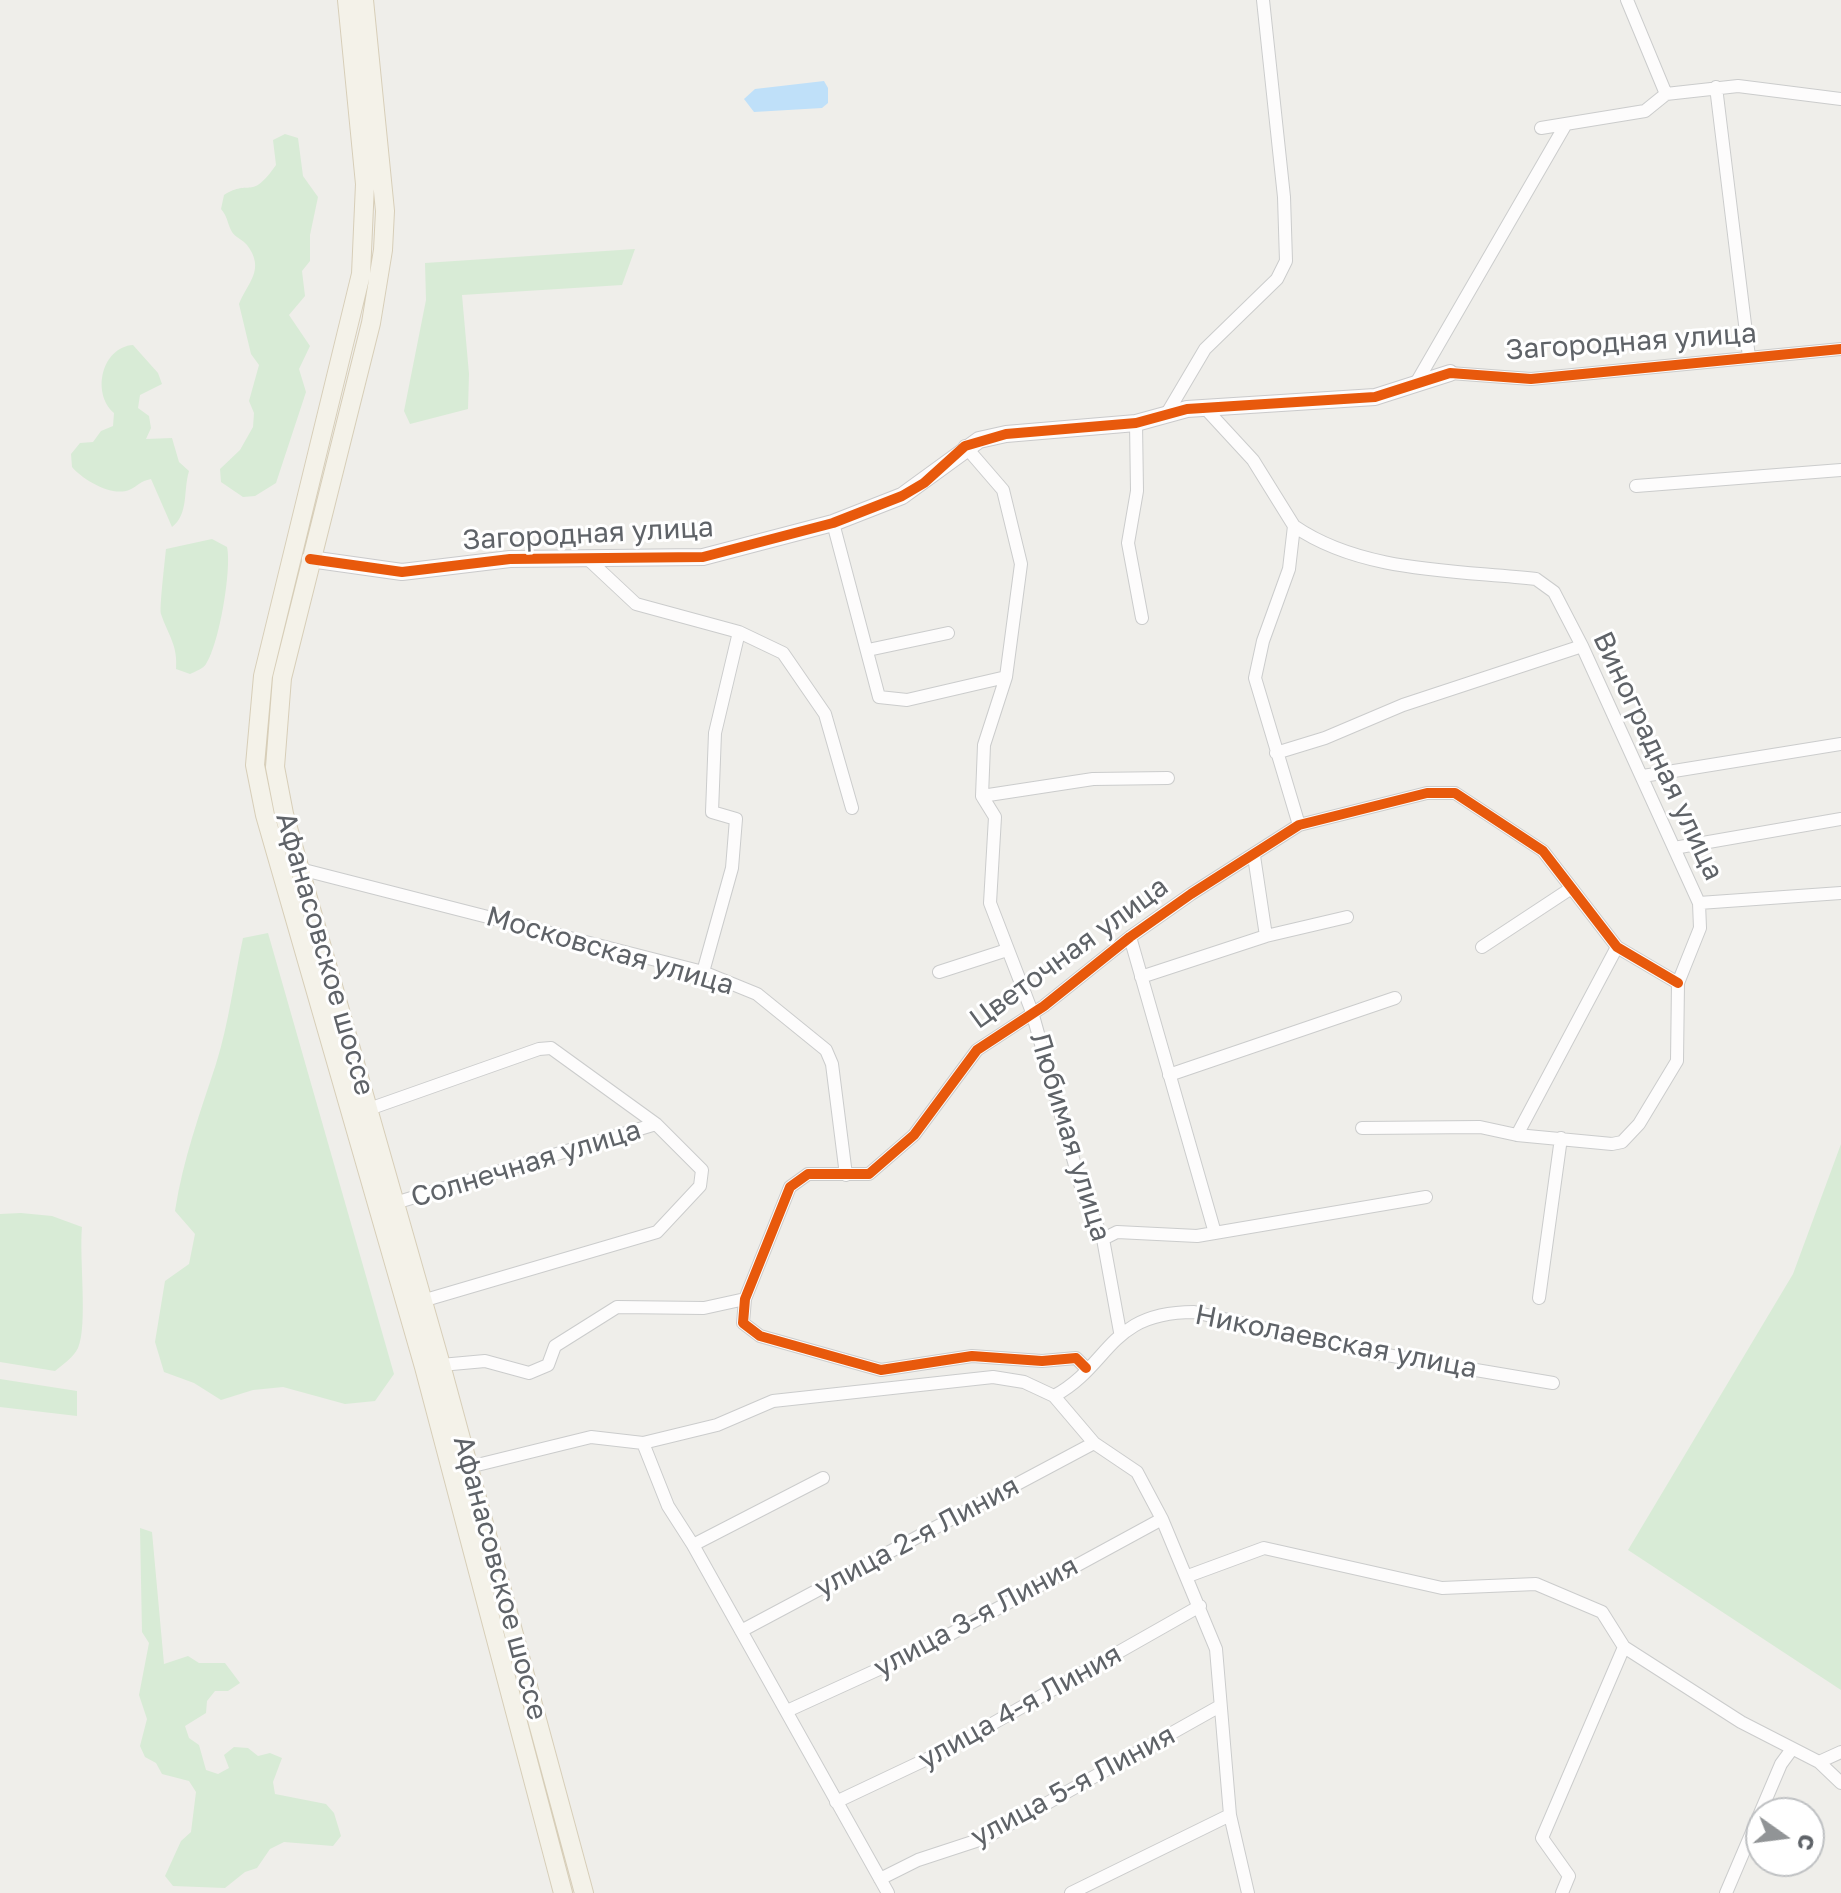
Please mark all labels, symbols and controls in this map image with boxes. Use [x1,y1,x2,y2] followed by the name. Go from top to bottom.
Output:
[1504,316,1758,368] street label: Загородная улица
[461,511,715,557] street label: Загородная улица
[1586,626,1730,886] street label: Виноградная улица
[268,809,382,1099] street label: Афанасовское шоссе
[963,870,1175,1036] street label: Цветочная улица
[482,900,738,1002] street label: Московская улица
[1022,1029,1118,1245] street label: Любимая улица
[407,1113,645,1215] street label: Солнечная улица
[1192,1298,1480,1386] street label: Николаевская улица
[446,1432,554,1724] street label: Афанасовское шоссе
[809,1469,1025,1605] street label: улица 2-я Линия
[868,1549,1084,1685] street label: улица 3-я Линия
[913,1637,1127,1777] street label: улица 4-я Линия
[965,1718,1181,1854] street label: улица 5-я Линия
[1745,1797,1825,1877] north arrow
[1792,1832,1822,1853] text: С

